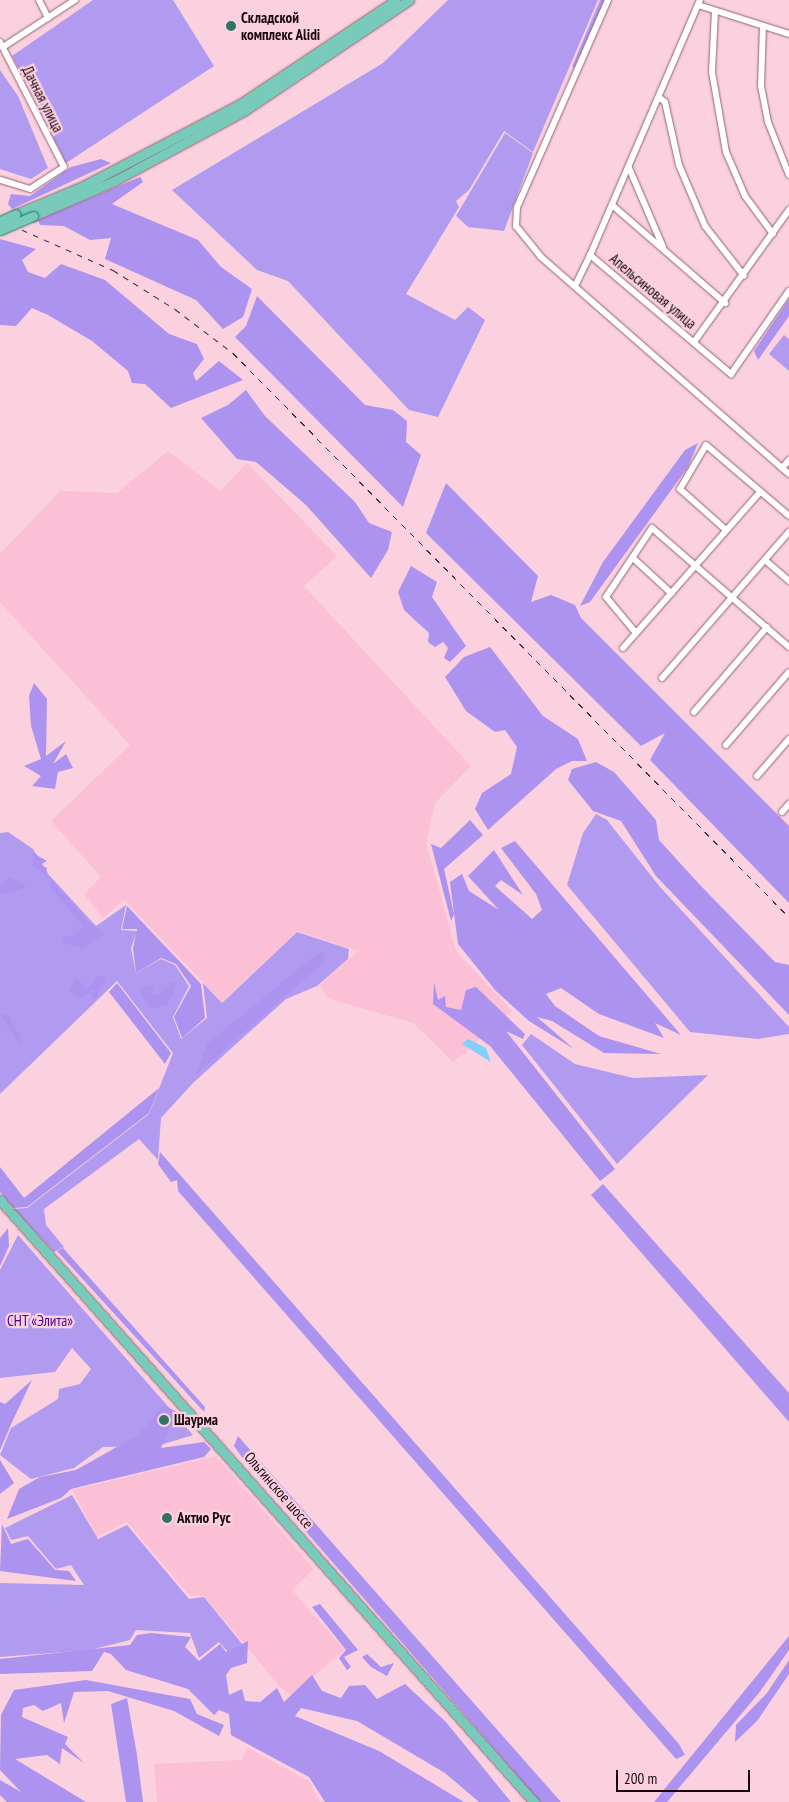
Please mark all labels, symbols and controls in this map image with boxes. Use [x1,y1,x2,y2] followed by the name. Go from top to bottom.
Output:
[241,8,320,43] place label: Складской комплекс Alidi
[225,20,237,32] marker: Складской комплекс Alidi
[19,63,67,135] street label: Дачная улица
[606,249,700,333] street label: Апельсиновая улица
[7,1312,73,1330] park label: СНТ «Элита»
[174,1411,218,1429] place label: Шаурма
[158,1414,170,1426] marker: Шаурма
[241,1448,317,1532] street label: Ольгинское шоссе
[177,1509,231,1527] place label: Актио Рус
[161,1512,173,1524] marker: Актио Рус
[619,1760,753,1792] scale bar
[624,1769,657,1788] text: 200 m

